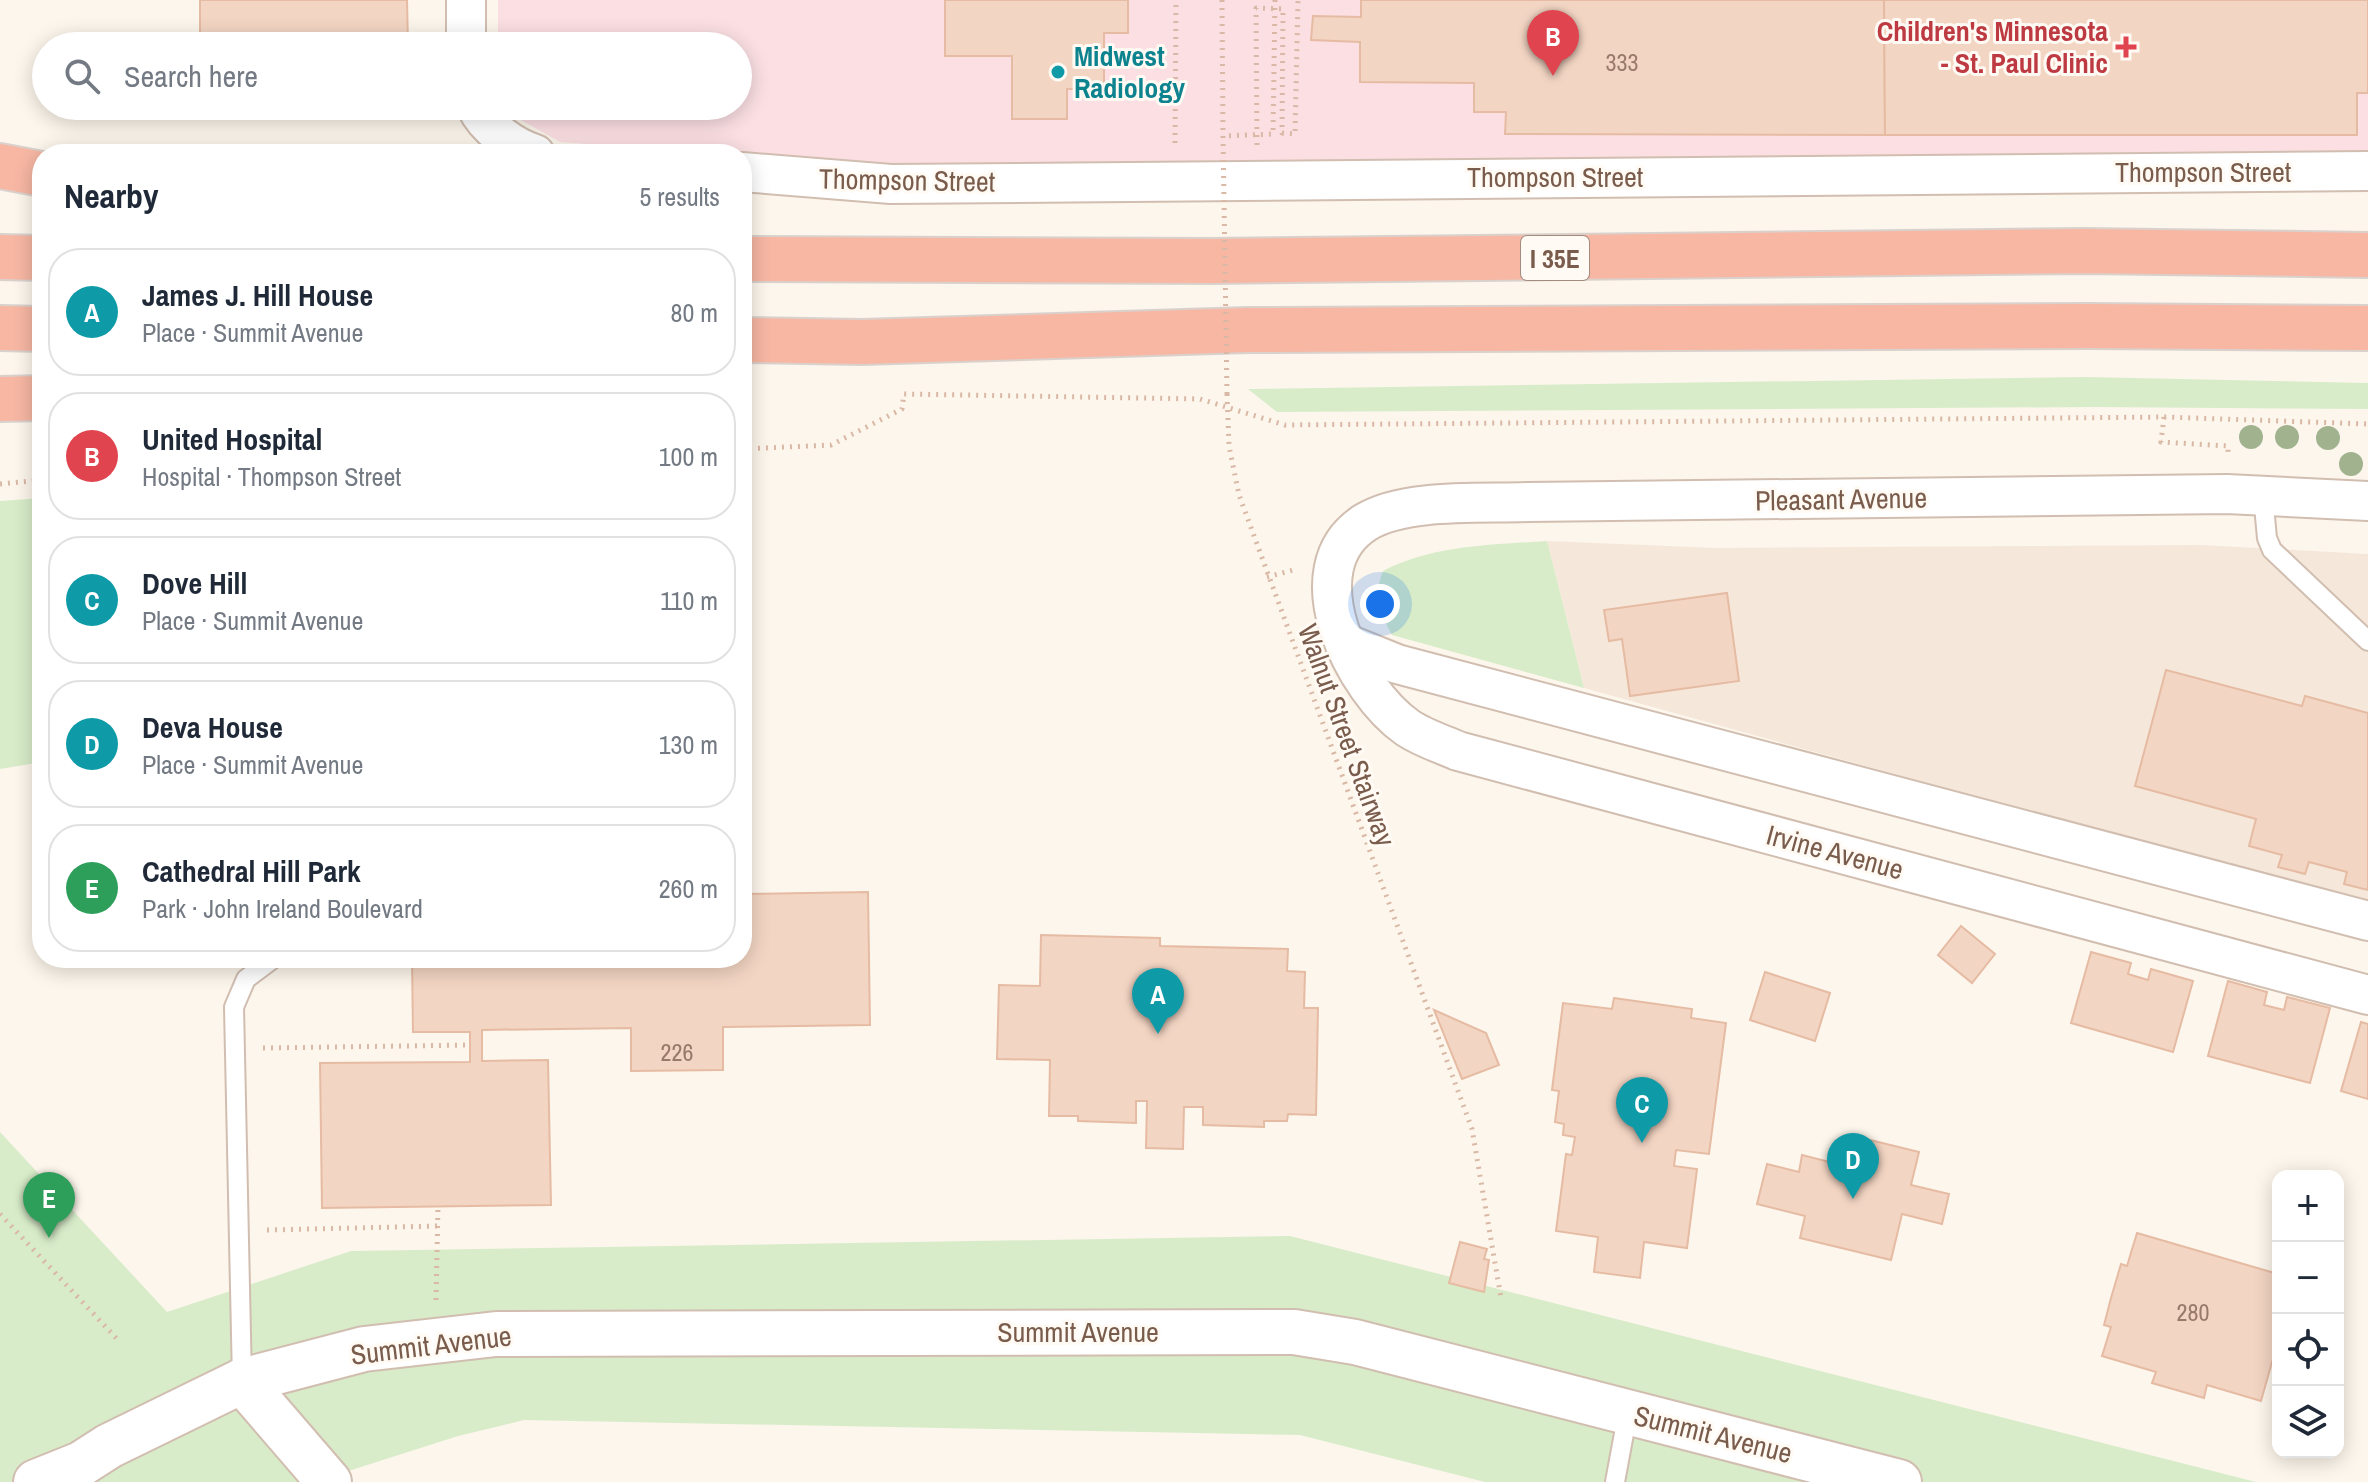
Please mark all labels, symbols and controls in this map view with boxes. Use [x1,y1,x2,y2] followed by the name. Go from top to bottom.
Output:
[1527,10,1579,76] pin: B
[1877,12,2108,82] place label: Children's Minnesota - St. Paul Clinic
[32,32,752,120] search box
[2115,36,2137,58] marker: Children's Minnesota - St. Paul Clinic
[1074,37,1185,107] place label: Midwest Radiology
[1606,46,1638,78] house number: 333
[60,54,104,98] icon: search
[124,56,258,96] text: Search here
[1049,63,1067,81] marker: Midwest Radiology
[2115,153,2291,191] street label: Thompson Street
[1467,158,1643,196] street label: Thompson Street
[819,159,995,201] street label: Thompson Street
[64,173,159,219] text: Nearby
[639,179,720,214] text: 5 results
[1521,236,1589,280] road number: I 35E
[142,275,373,315] text: James J. Hill House
[84,295,100,330] text: A
[671,295,718,330] text: 80 m
[142,315,363,350] text: Place · Summit Avenue
[142,419,322,459] text: United Hospital
[84,439,100,474] text: B
[659,439,718,474] text: 100 m
[142,459,401,494] text: Hospital · Thompson Street
[1755,479,1927,519] street label: Pleasant Avenue
[142,563,247,603] text: Dove Hill
[84,583,100,618] text: C
[660,583,718,618] text: 110 m
[1360,584,1400,624] your location
[142,603,363,638] text: Place · Summit Avenue
[1289,619,1405,852] street label: Walnut Street Stairway
[142,707,283,747] text: Deva House
[84,727,100,762] text: D
[659,727,718,762] text: 130 m
[142,747,363,782] text: Place · Summit Avenue
[1762,816,1908,888] street label: Irvine Avenue
[142,851,361,891] text: Cathedral Hill Park
[85,871,99,906] text: E
[659,871,718,906] text: 260 m
[142,891,423,926] text: Park · John Ireland Boulevard
[1132,968,1184,1034] pin: A
[661,1036,693,1068] house number: 226
[1616,1077,1668,1143] pin: C
[1827,1133,1879,1199] pin: D
[2272,1170,2344,1458] map controls
[2272,1170,2344,1242] button: +
[23,1172,75,1238] pin: E
[2272,1242,2344,1314] button: −
[2177,1296,2209,1328] house number: 280
[997,1313,1159,1351] street label: Summit Avenue
[2272,1314,2344,1386] button: locate
[348,1316,514,1374] street label: Summit Avenue
[2272,1386,2344,1458] button: layers
[1630,1396,1796,1472] street label: Summit Avenue

